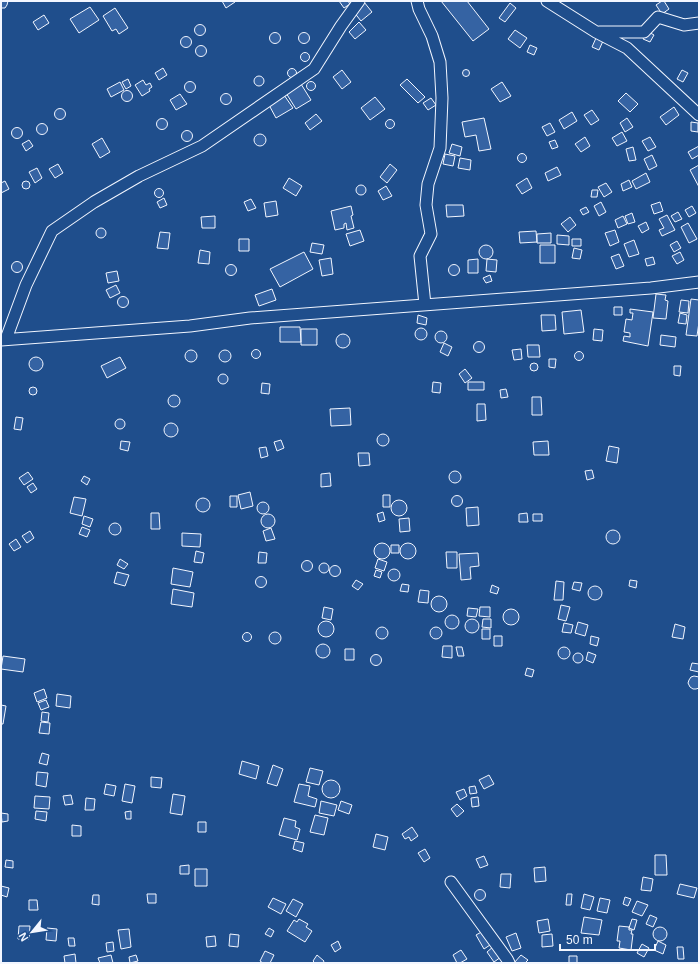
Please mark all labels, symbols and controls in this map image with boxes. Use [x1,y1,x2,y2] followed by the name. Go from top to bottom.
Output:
[12,912,52,952] north arrow
[560,926,655,952] scale bar
[16,931,31,943] text: N
[566,933,593,947] text: 50 m

